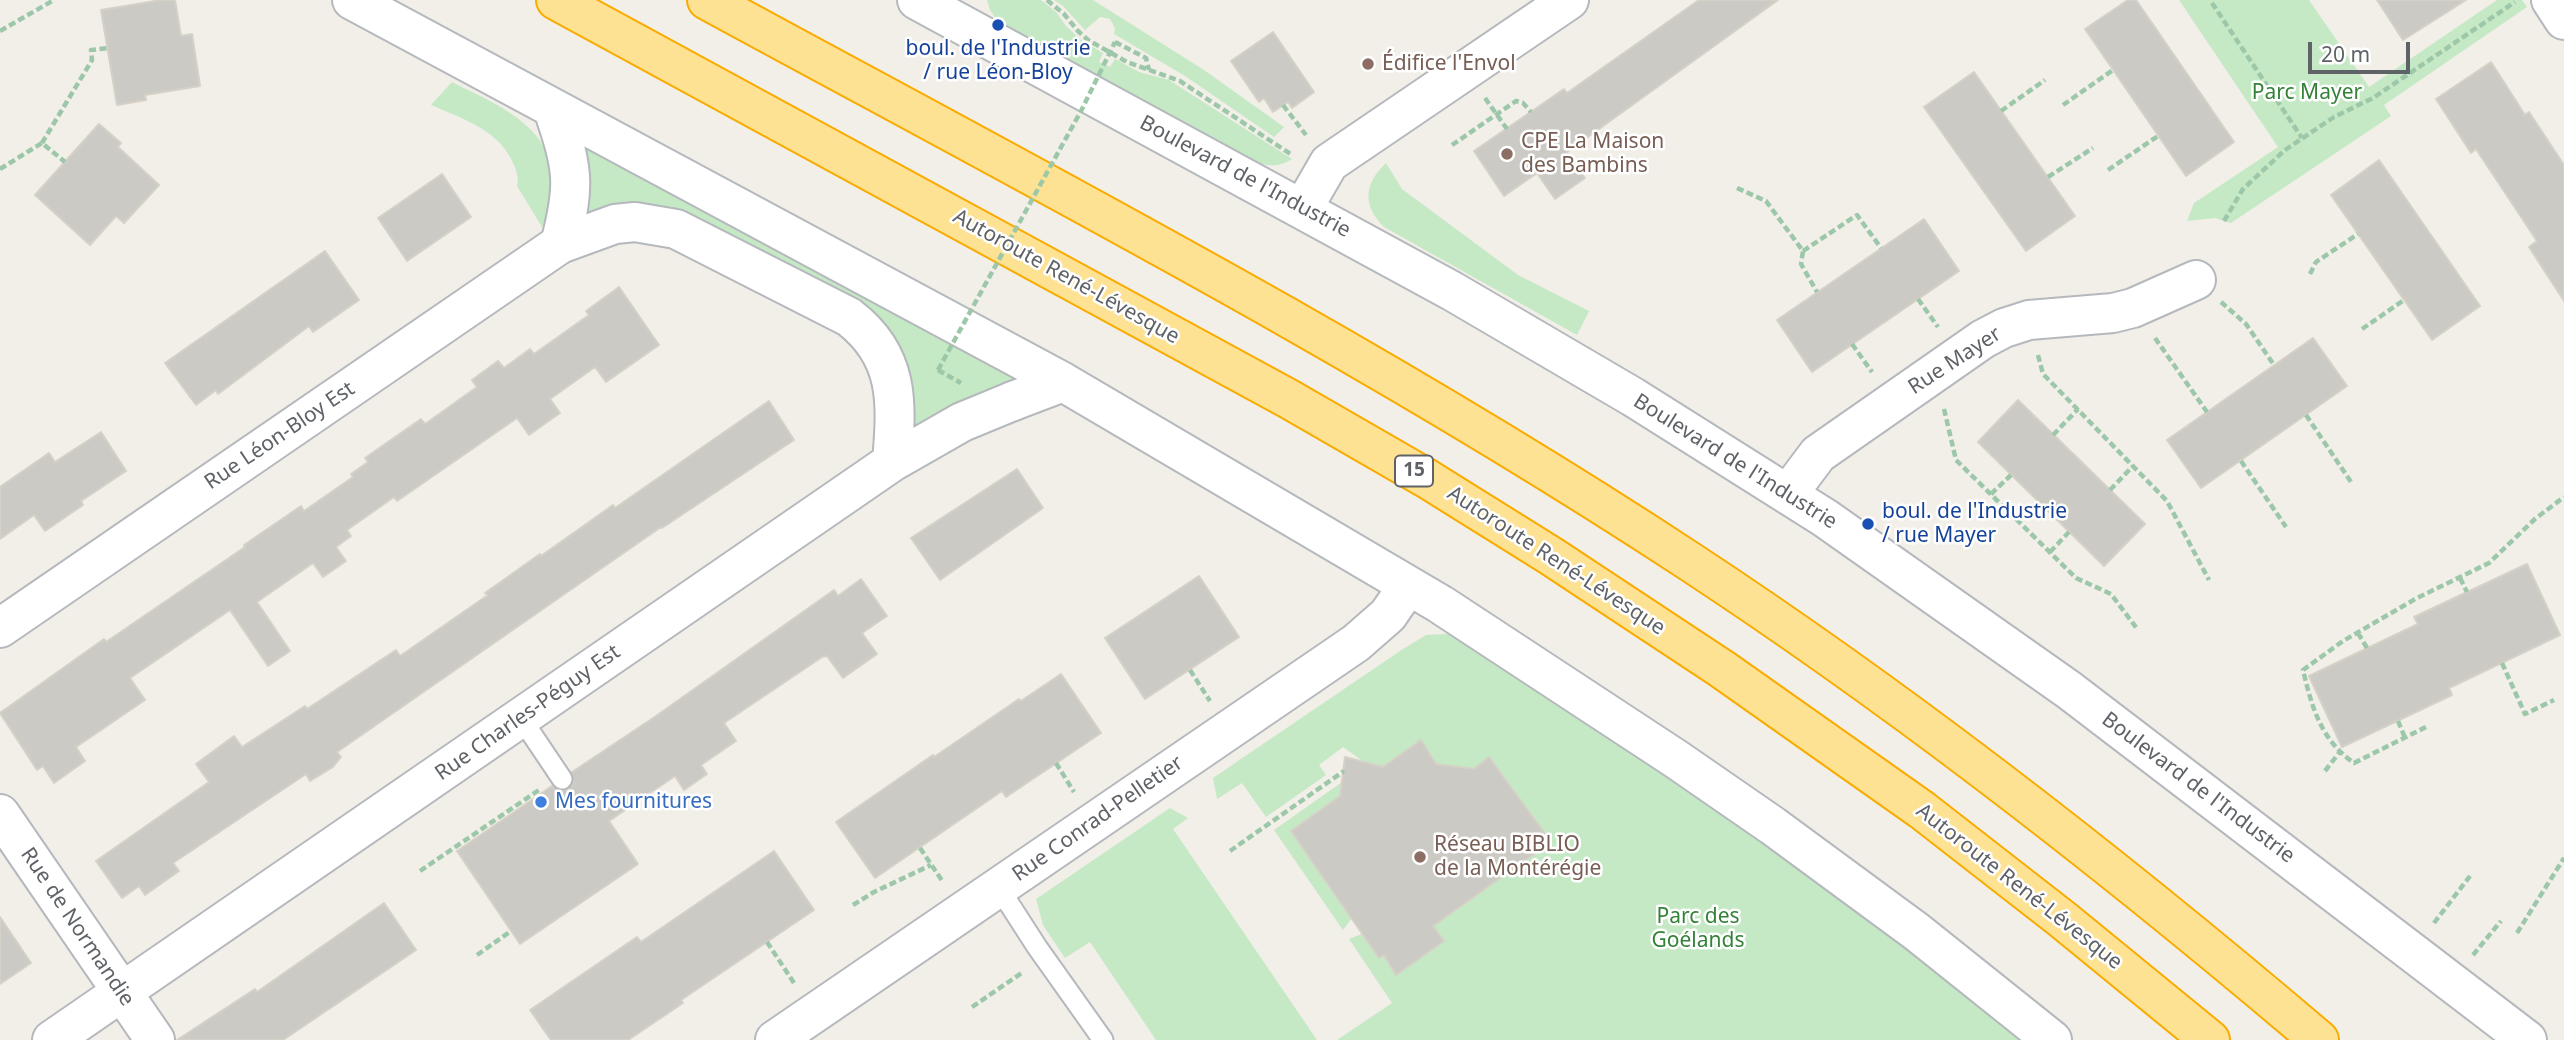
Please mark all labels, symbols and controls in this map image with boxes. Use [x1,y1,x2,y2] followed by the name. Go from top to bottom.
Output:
[990,17,1006,33] marker: boul. de l'Industrie / rue Léon-Bloy
[2312,28,2414,72] scale bar
[905,36,1091,86] place label: boul. de l'Industrie / rue Léon-Bloy
[2321,40,2370,68] text: 20 m
[1382,51,1516,77] place label: Édifice l'Envol
[1360,56,1376,72] marker: Édifice l'Envol
[2252,80,2362,106] park label: Parc Mayer
[1135,111,1355,243] street label: Boulevard de l'Industrie
[1521,129,1664,179] place label: CPE La Maison des Bambins
[1499,146,1515,162] marker: CPE La Maison des Bambins
[948,204,1184,350] street label: Autoroute René-Lévesque
[1904,322,2006,400] street label: Rue Mayer
[200,376,360,496] street label: Rue Léon-Bloy Est
[1629,389,1841,535] street label: Boulevard de l'Industrie
[1395,456,1433,486] road number: 15
[1442,481,1670,641] street label: Autoroute René-Lévesque
[1882,499,2067,549] place label: boul. de l'Industrie / rue Mayer
[1860,516,1876,532] marker: boul. de l'Industrie / rue Mayer
[431,640,625,786] street label: Rue Charles-Péguy Est
[2097,707,2299,869] street label: Boulevard de l'Industrie
[1008,751,1188,887] street label: Rue Conrad-Pelletier
[555,789,712,815] place label: Mes fournitures
[533,794,549,810] marker: Mes fournitures
[1911,799,2127,975] street label: Autoroute René-Lévesque
[1434,832,1601,882] place label: Réseau BIBLIO de la Montérégie
[15,843,139,1011] street label: Rue de Normandie
[1412,849,1428,865] marker: Réseau BIBLIO de la Montérégie
[1652,904,1744,954] park label: Parc des Goélands

